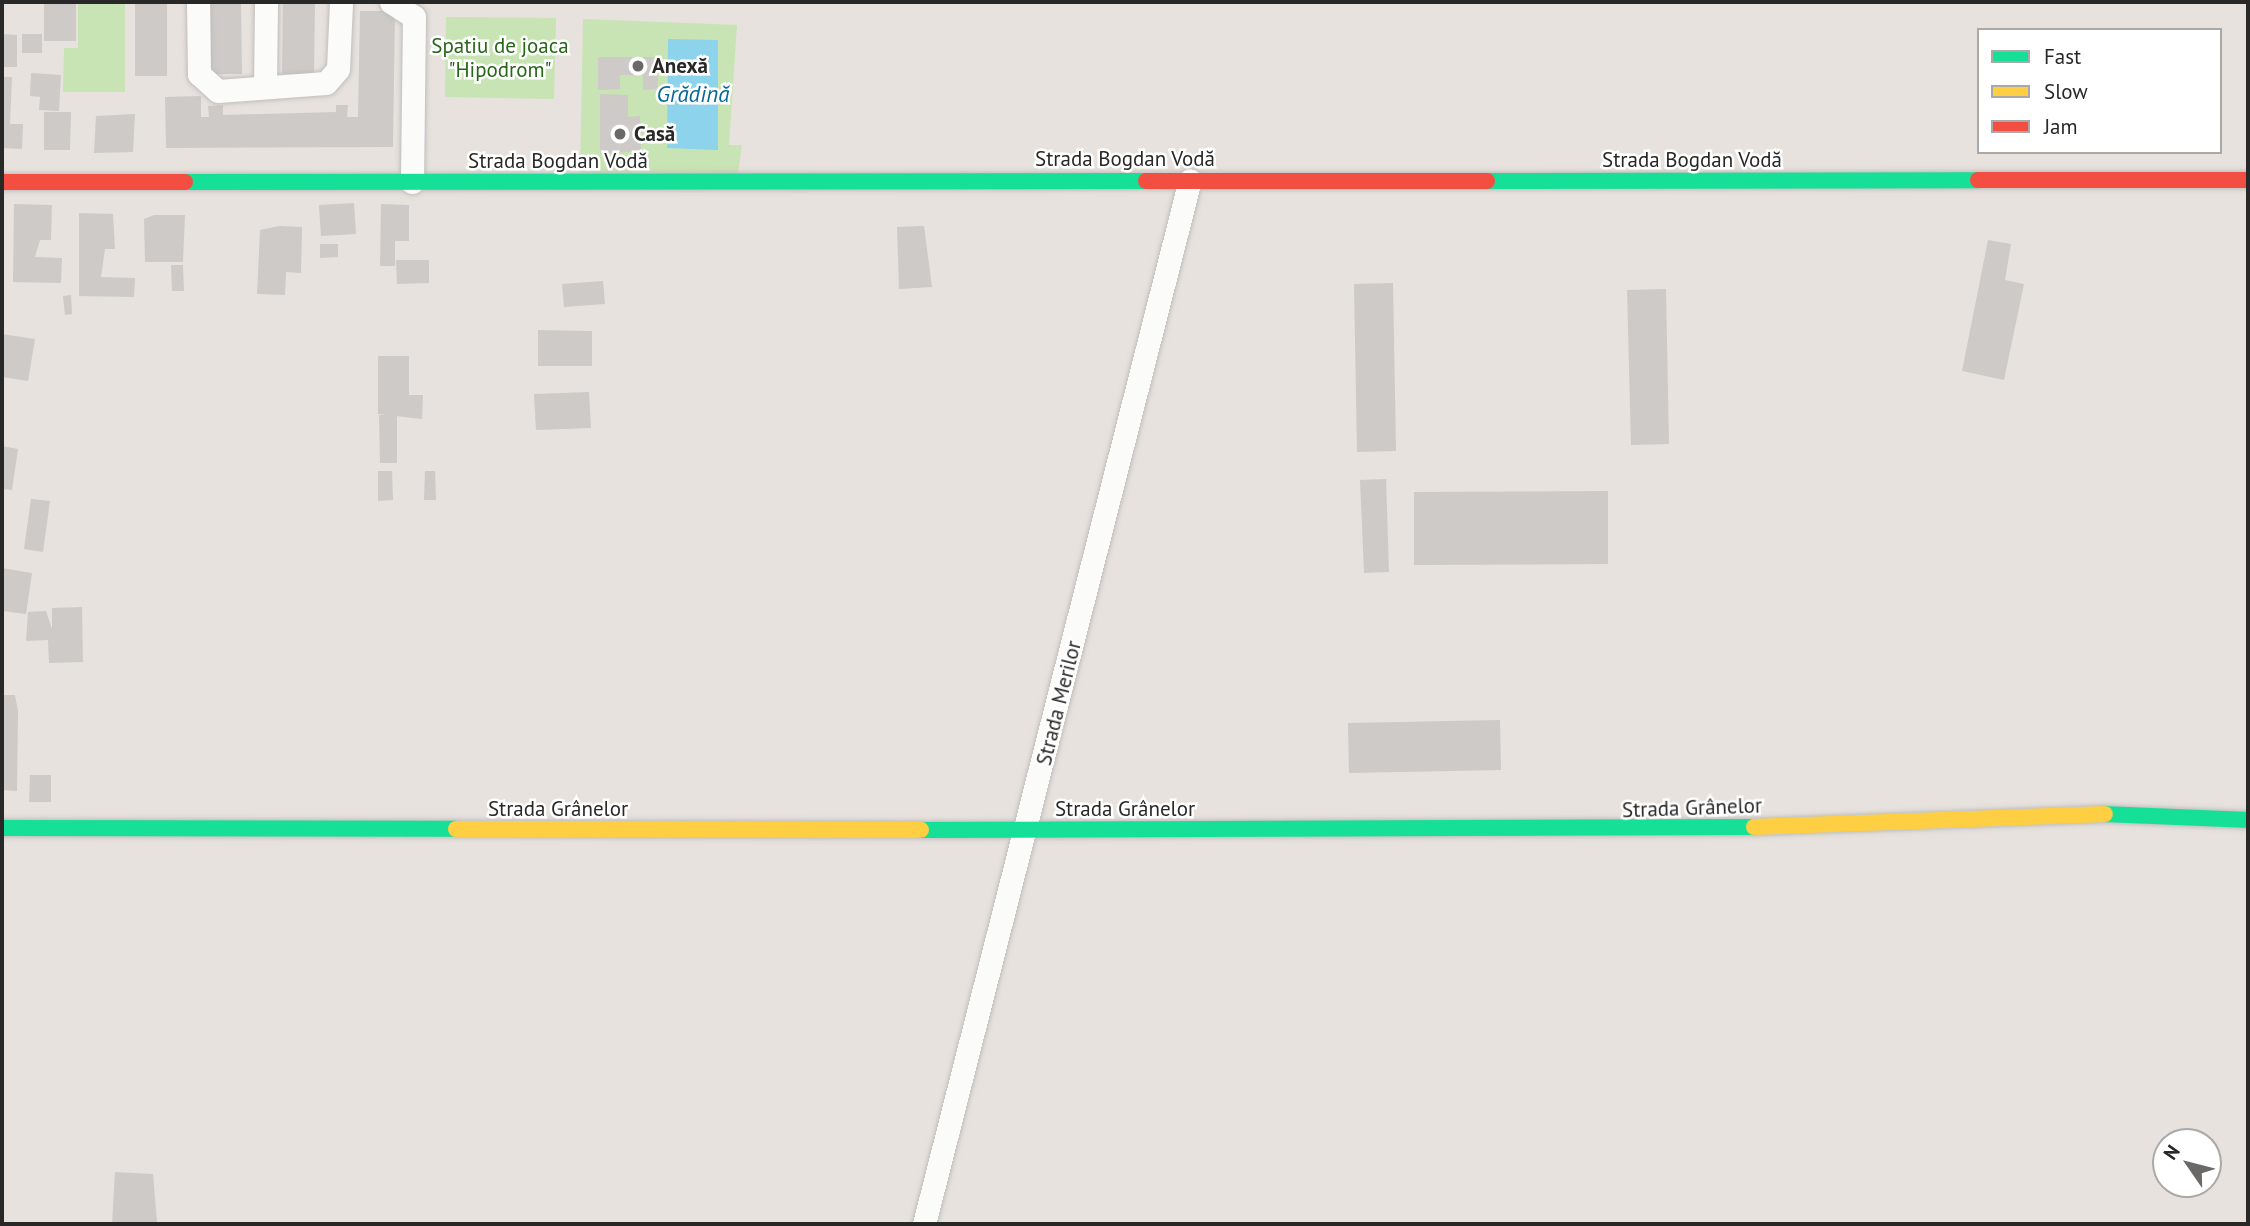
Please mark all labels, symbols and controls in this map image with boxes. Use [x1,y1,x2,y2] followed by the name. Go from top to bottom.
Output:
[1977,28,2222,154] legend
[431,33,569,83] park label: Spatiu de joaca "Hipodrom"
[2044,43,2081,70] text: Fast
[652,53,708,79] place label: Anexă
[630,58,646,74] marker: Anexă
[2044,78,2088,105] text: Slow
[656,80,730,108] water label: Grădină
[2044,113,2078,140] text: Jam
[634,121,675,147] place label: Casă
[612,126,628,142] marker: Casă
[1035,146,1215,172] street label: Strada Bogdan Vodă
[1602,147,1782,173] street label: Strada Bogdan Vodă
[468,148,648,174] street label: Strada Bogdan Vodă
[1031,638,1087,768] street label: Strada Merilor
[1621,793,1763,823] street label: Strada Grânelor
[488,796,628,822] street label: Strada Grânelor
[1055,796,1195,822] street label: Strada Grânelor
[2152,1128,2222,1198] north arrow
[2158,1140,2185,1164] text: N

